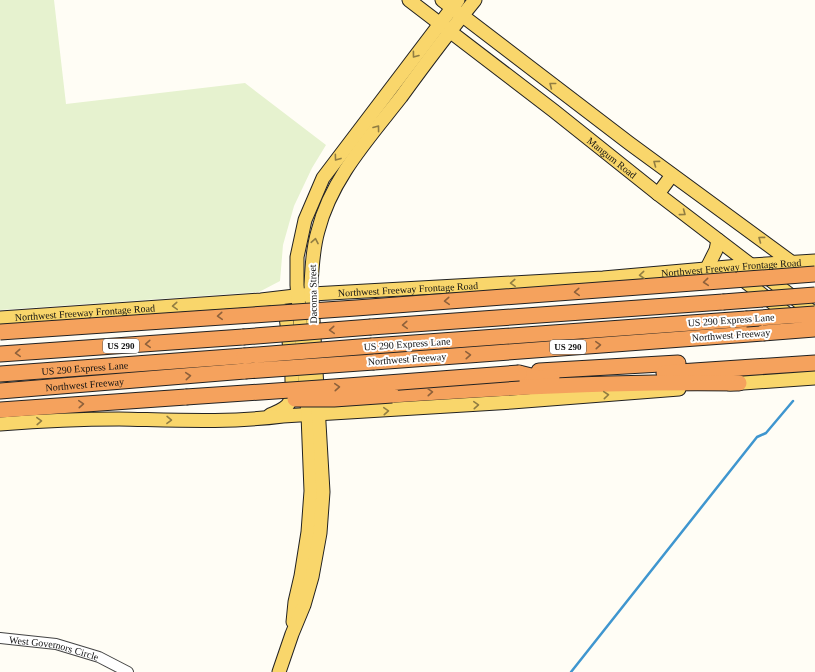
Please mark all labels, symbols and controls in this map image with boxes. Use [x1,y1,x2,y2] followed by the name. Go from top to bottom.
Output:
[413,50,420,57] one-way arrow
[550,82,557,89] one-way arrow
[372,125,379,132] one-way arrow
[585,134,639,180] street label: Mangum Road
[335,154,342,161] one-way arrow
[653,160,660,168] one-way arrow
[679,209,686,216] one-way arrow
[759,237,766,244] one-way arrow
[311,238,319,244] one-way arrow
[661,256,801,278] street label: Northwest Freeway Frontage Road
[307,264,319,324] street label: Dacoma Street
[639,271,645,280] one-way arrow
[703,277,709,286] one-way arrow
[337,279,478,298] street label: Northwest Freeway Frontage Road
[510,279,516,287] one-way arrow
[574,287,580,296] one-way arrow
[444,297,450,306] one-way arrow
[172,301,178,310] one-way arrow
[14,302,155,322] street label: Northwest Freeway Frontage Road
[687,311,775,329] street label: US 290 Express Lane
[217,312,223,321] one-way arrow
[402,320,408,329] one-way arrow
[329,326,335,335] one-way arrow
[691,327,771,343] street label: Northwest Freeway
[363,335,451,353] street label: US 290 Express Lane
[103,339,139,353] road number: US 290
[145,339,151,348] one-way arrow
[550,340,586,354] road number: US 290
[595,340,601,349] one-way arrow
[15,349,21,358] one-way arrow
[465,350,471,359] one-way arrow
[367,351,447,367] street label: Northwest Freeway
[41,359,129,376] street label: US 290 Express Lane
[185,371,191,380] one-way arrow
[45,375,124,393] street label: Northwest Freeway
[334,383,340,392] one-way arrow
[427,388,433,396] one-way arrow
[603,390,609,399] one-way arrow
[78,399,84,408] one-way arrow
[473,400,479,409] one-way arrow
[383,406,389,415] one-way arrow
[166,416,172,425] one-way arrow
[36,417,42,425] one-way arrow
[9,634,101,662] street label: West Governors Circle

